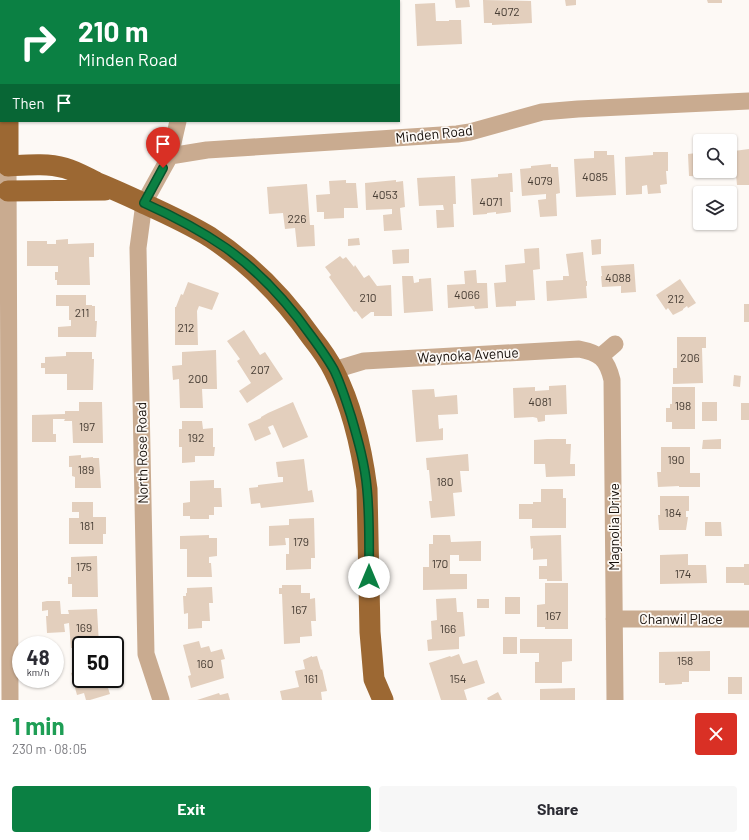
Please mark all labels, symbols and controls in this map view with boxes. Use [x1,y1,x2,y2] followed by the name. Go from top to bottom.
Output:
[494,4,520,18] house number: 4072
[78,14,148,48] text: 210 m
[12,16,64,68] icon: right
[78,48,178,70] text: Minden Road
[53,92,75,114] icon: arrive
[12,94,45,112] text: Then
[395,121,473,146] street label: Minden Road
[146,127,180,168] pin
[152,133,174,155] icon: arrive
[693,134,737,230] map controls
[693,134,737,178] button: search
[582,169,608,183] house number: 4085
[527,173,553,187] house number: 4079
[693,186,737,230] button: layers
[372,187,398,201] house number: 4053
[479,194,503,208] house number: 4071
[287,211,307,225] house number: 226
[605,270,631,284] house number: 4088
[454,287,480,301] house number: 4066
[359,290,377,304] house number: 210
[668,291,684,305] house number: 212
[75,305,89,319] house number: 211
[178,320,194,334] house number: 212
[417,343,519,366] street label: Waynoka Avenue
[680,350,700,364] house number: 206
[251,362,270,376] house number: 207
[188,371,208,385] house number: 200
[528,394,552,408] house number: 4081
[675,398,691,412] house number: 198
[132,402,151,504] street label: North Rose Road
[79,419,95,433] house number: 197
[188,430,204,444] house number: 192
[667,452,685,466] house number: 190
[78,462,94,476] house number: 189
[436,474,454,488] house number: 180
[605,483,622,571] street label: Magnolia Drive
[664,505,682,519] house number: 184
[80,518,94,532] house number: 181
[293,534,309,548] house number: 179
[348,556,390,598] position arrow
[432,556,448,570] house number: 170
[76,559,92,573] house number: 175
[675,566,691,580] house number: 174
[291,602,307,616] house number: 167
[545,608,561,622] house number: 167
[639,610,723,627] street label: Chanwil Place
[76,620,92,634] house number: 169
[440,621,456,635] house number: 166
[72,636,124,688] speed limit sign: 50
[27,645,49,669] text: 48
[677,653,693,667] house number: 158
[196,656,214,670] house number: 160
[27,666,49,678] text: km/h
[304,671,318,685] house number: 161
[450,671,466,685] house number: 154
[12,711,65,740] text: 1 min
[695,713,737,755] button: close
[12,741,87,757] text: 230 m · 08:05
[12,786,371,832] button: Exit
[379,786,737,832] button: Share

